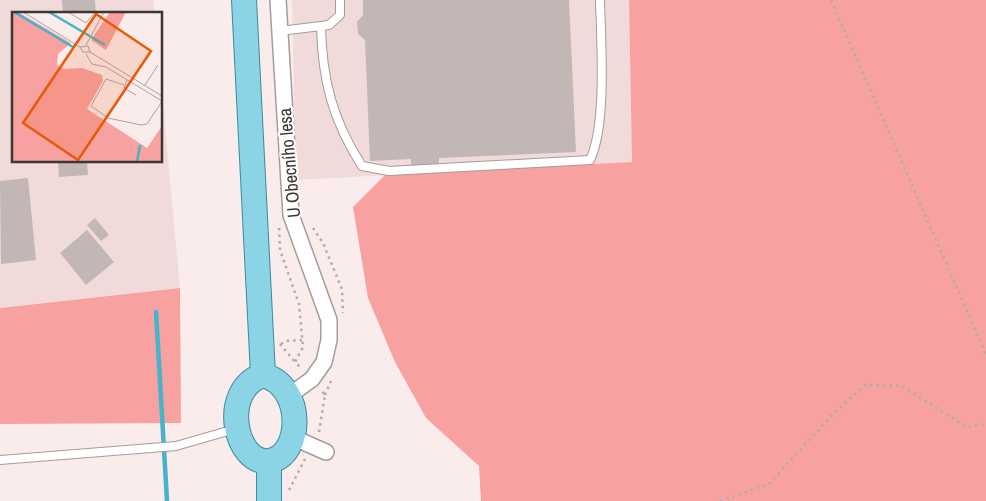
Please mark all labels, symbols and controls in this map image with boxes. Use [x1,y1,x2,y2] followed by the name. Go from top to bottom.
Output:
[12,12,162,162] inset map
[272,107,306,219] street label: U Obecního lesa

